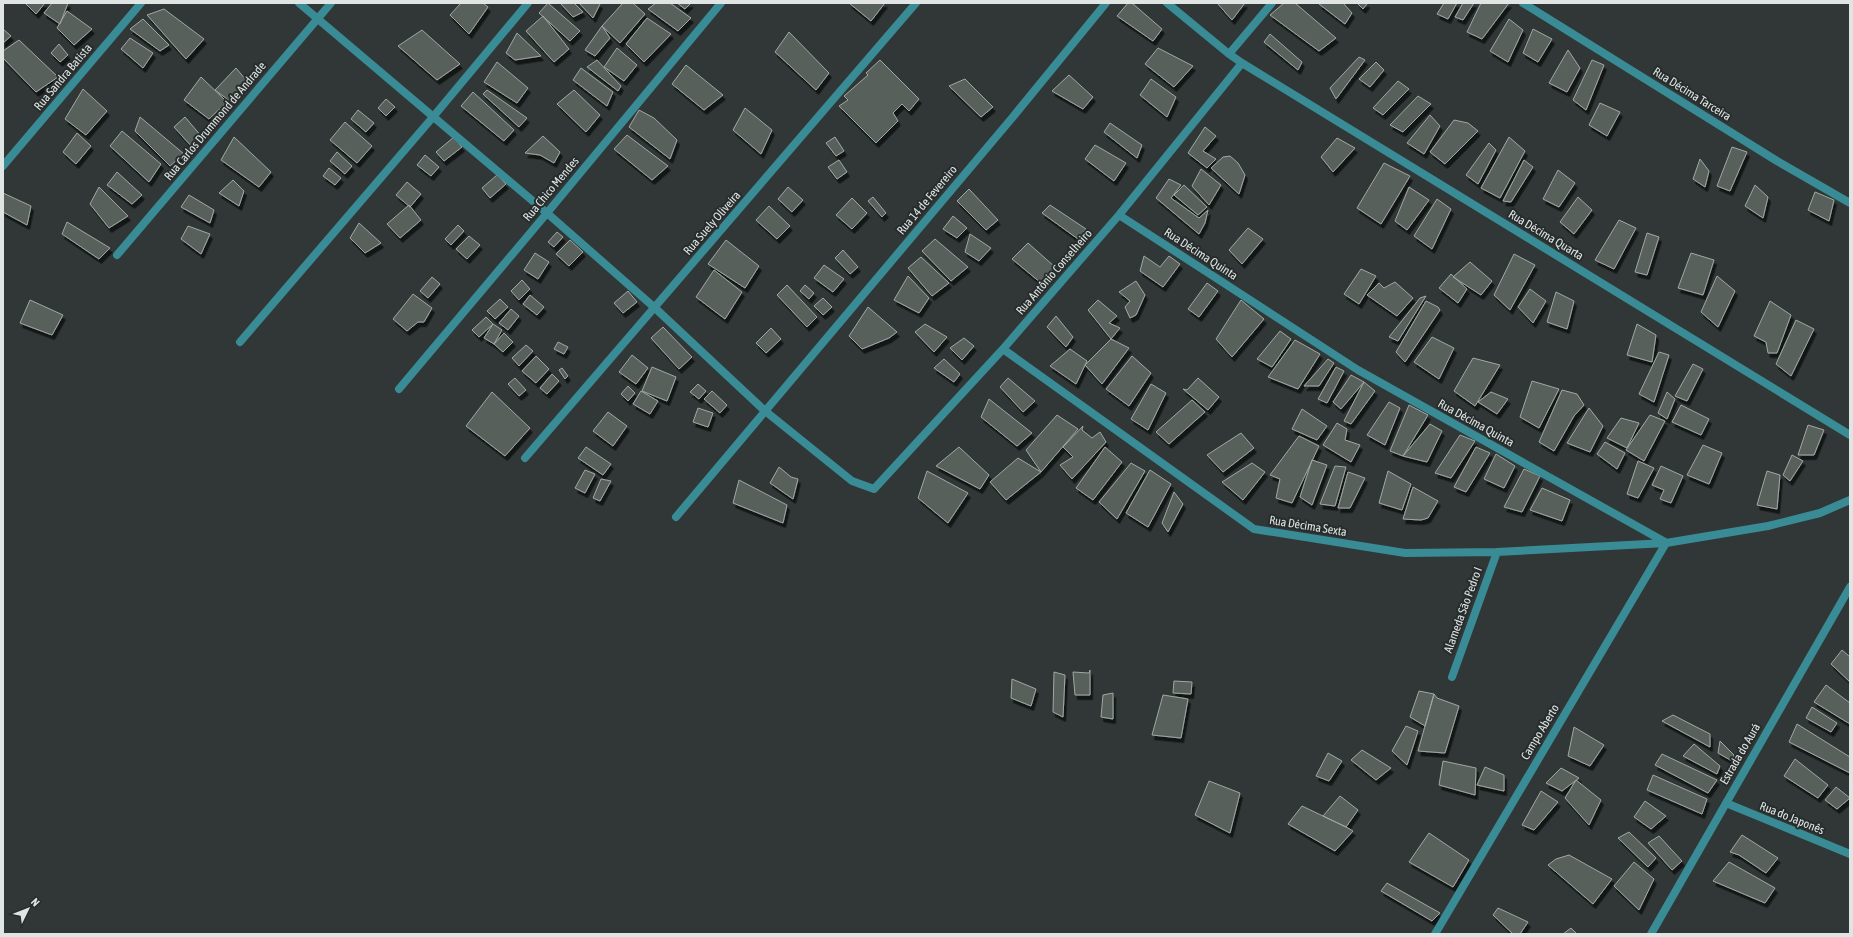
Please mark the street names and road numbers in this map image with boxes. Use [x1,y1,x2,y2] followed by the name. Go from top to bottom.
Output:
[31,41,95,113] street label: Rua Sandra Batista
[161,59,269,183] street label: Rua Carlos Drummond de Andrade
[1650,64,1734,124] street label: Rua Décima Tarceira
[520,154,582,224] street label: Rua Chico Mendes
[894,162,960,237] street label: Rua 14 de Fevereiro
[681,188,743,258] street label: Rua Suely Oliveira
[1506,207,1586,263] street label: Rua Décima Quarta
[1162,225,1240,283] street label: Rua Décima Quinta
[1013,226,1095,318] street label: Rua Antônio Conselheiro
[1436,396,1516,450] street label: Rua Décima Quinta
[1268,513,1348,539] street label: Rua Décima Sexta
[1441,565,1485,655] street label: Alameda São Pedro I
[1518,702,1562,762] street label: Campo Aberto
[1717,721,1763,787] street label: Estrada do Aurá
[1758,799,1826,837] street label: Rua do Japonês

